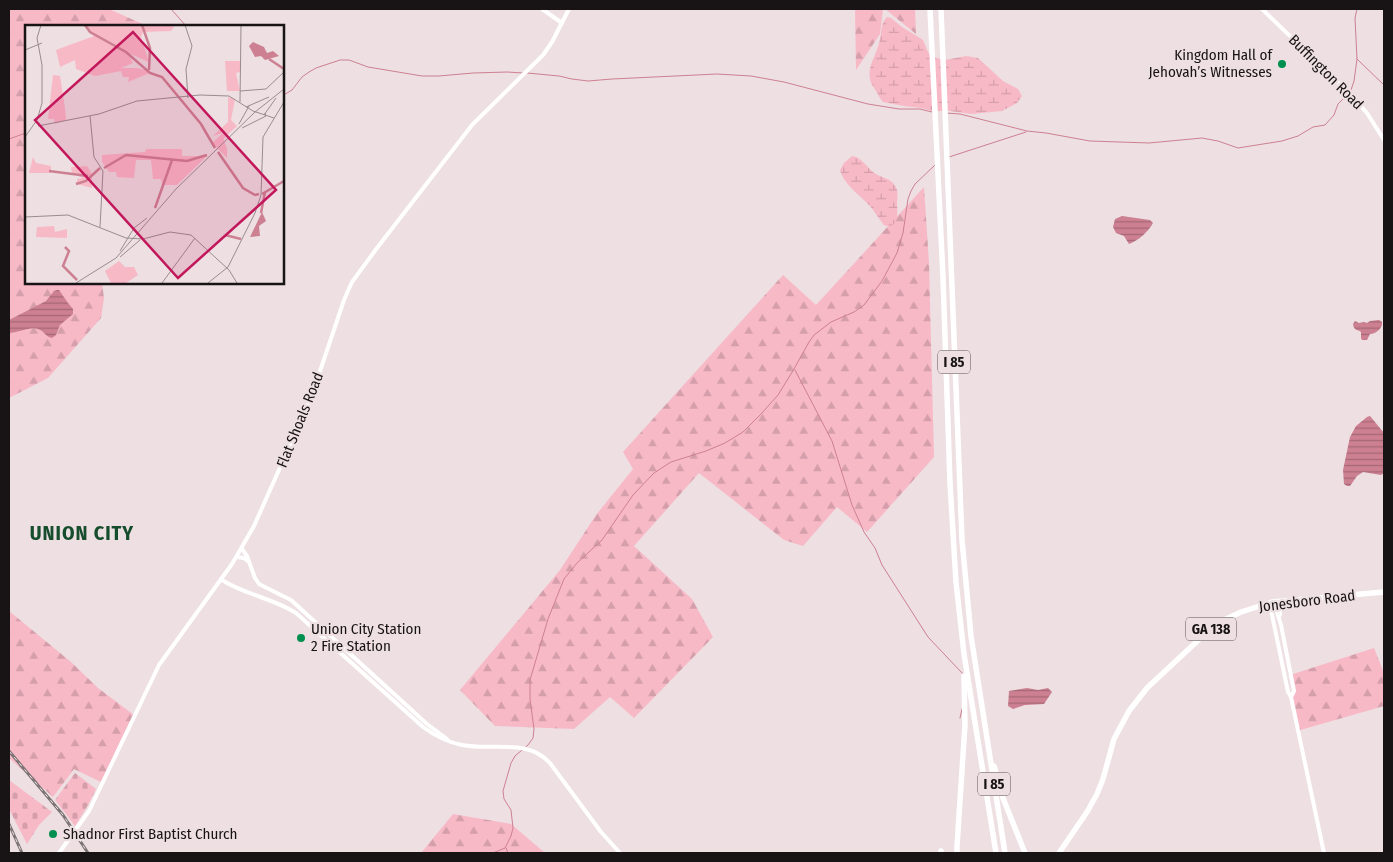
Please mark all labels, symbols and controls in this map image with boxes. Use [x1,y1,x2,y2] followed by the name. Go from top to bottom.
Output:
[25,25,284,284] inset map
[1285,31,1367,113] street label: Buffington Road
[1149,46,1273,81] place label: Kingdom Hall of Jehovah’s Witnesses
[1276,58,1288,70] marker: Kingdom Hall of Jehovah’s Witnesses
[938,351,970,374] road number: I 85
[273,370,327,470] street label: Flat Shoals Road
[30,521,134,545] district label: UNION CITY
[1258,586,1356,616] street label: Jonesboro Road
[1186,618,1236,640] road number: GA 138
[311,620,421,655] place label: Union City Station 2 Fire Station
[295,632,307,644] marker: Union City Station 2 Fire Station
[978,772,1010,796] road number: I 85
[63,825,237,843] place label: Shadnor First Baptist Church
[47,828,59,840] marker: Shadnor First Baptist Church

